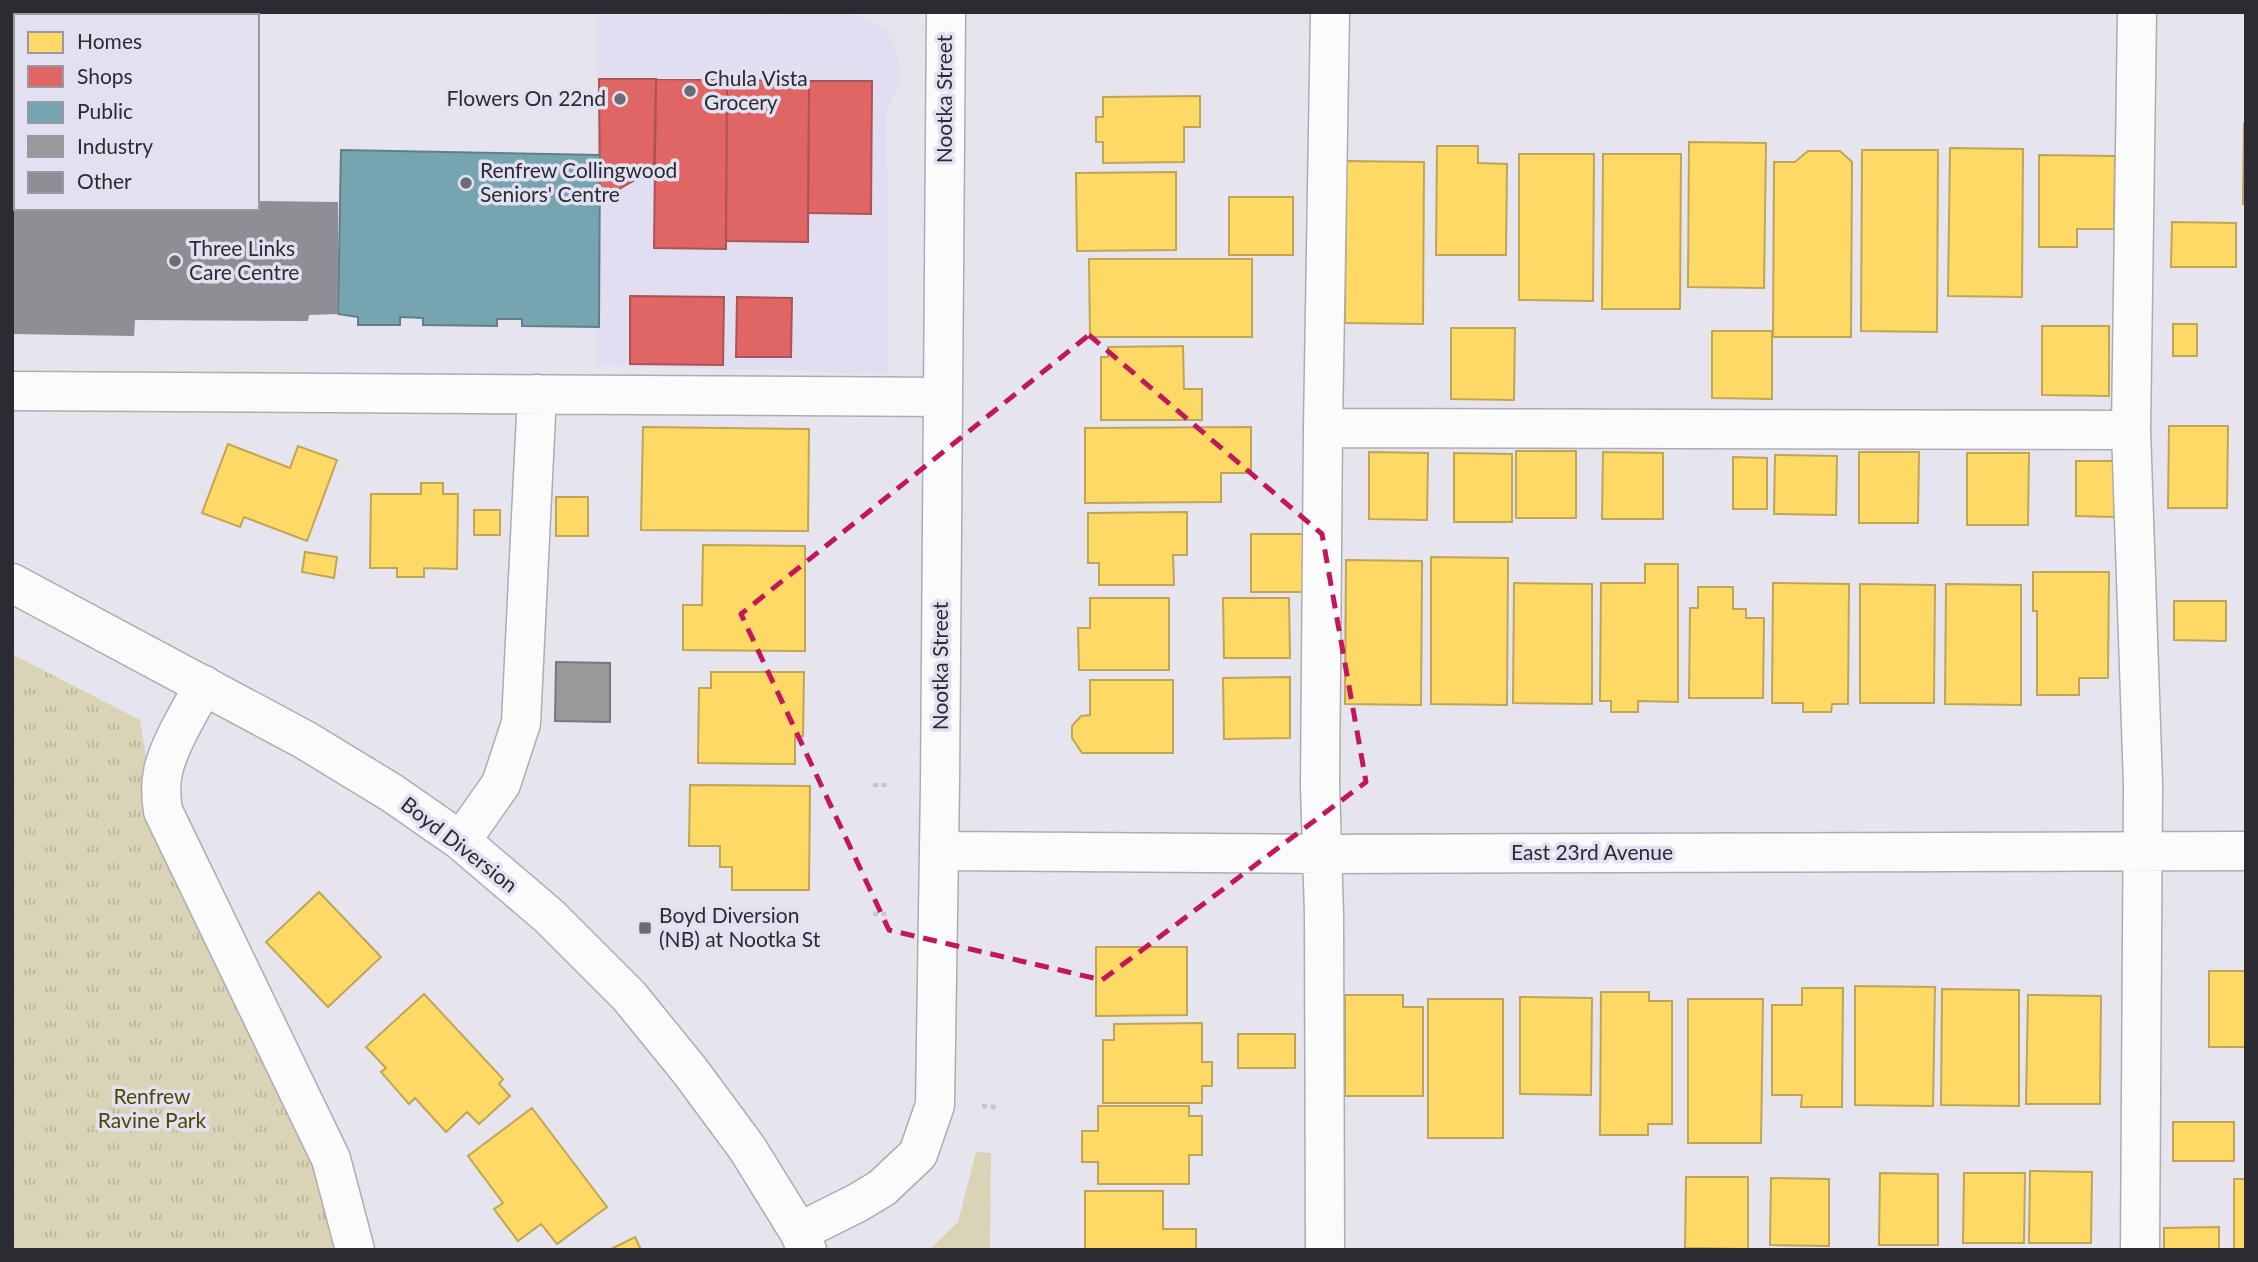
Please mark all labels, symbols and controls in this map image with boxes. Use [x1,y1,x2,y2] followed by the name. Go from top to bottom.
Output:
[14,14,259,210] legend
[77,28,142,53] text: Homes
[931,34,956,163] street label: Nootka Street
[77,63,133,88] text: Shops
[704,65,808,114] place label: Chula Vista Grocery
[682,83,698,99] marker: Chula Vista Grocery
[447,85,606,110] place label: Flowers On 22nd
[612,91,628,107] marker: Flowers On 22nd
[77,98,133,123] text: Public
[77,133,153,158] text: Industry
[480,157,677,206] place label: Renfrew Collingwood Seniors' Centre
[77,168,132,193] text: Other
[458,175,474,191] marker: Renfrew Collingwood Seniors' Centre
[189,235,299,284] place label: Three Links Care Centre
[167,253,183,269] marker: Three Links Care Centre
[927,601,952,730] street label: Nootka Street
[397,791,523,897] street label: Boyd Diversion
[1511,839,1673,864] street label: East 23rd Avenue
[659,902,821,951] place label: Boyd Diversion (NB) at Nootka St
[637,920,653,936] marker: Boyd Diversion (NB) at Nootka St
[98,1083,206,1132] park label: Renfrew Ravine Park

